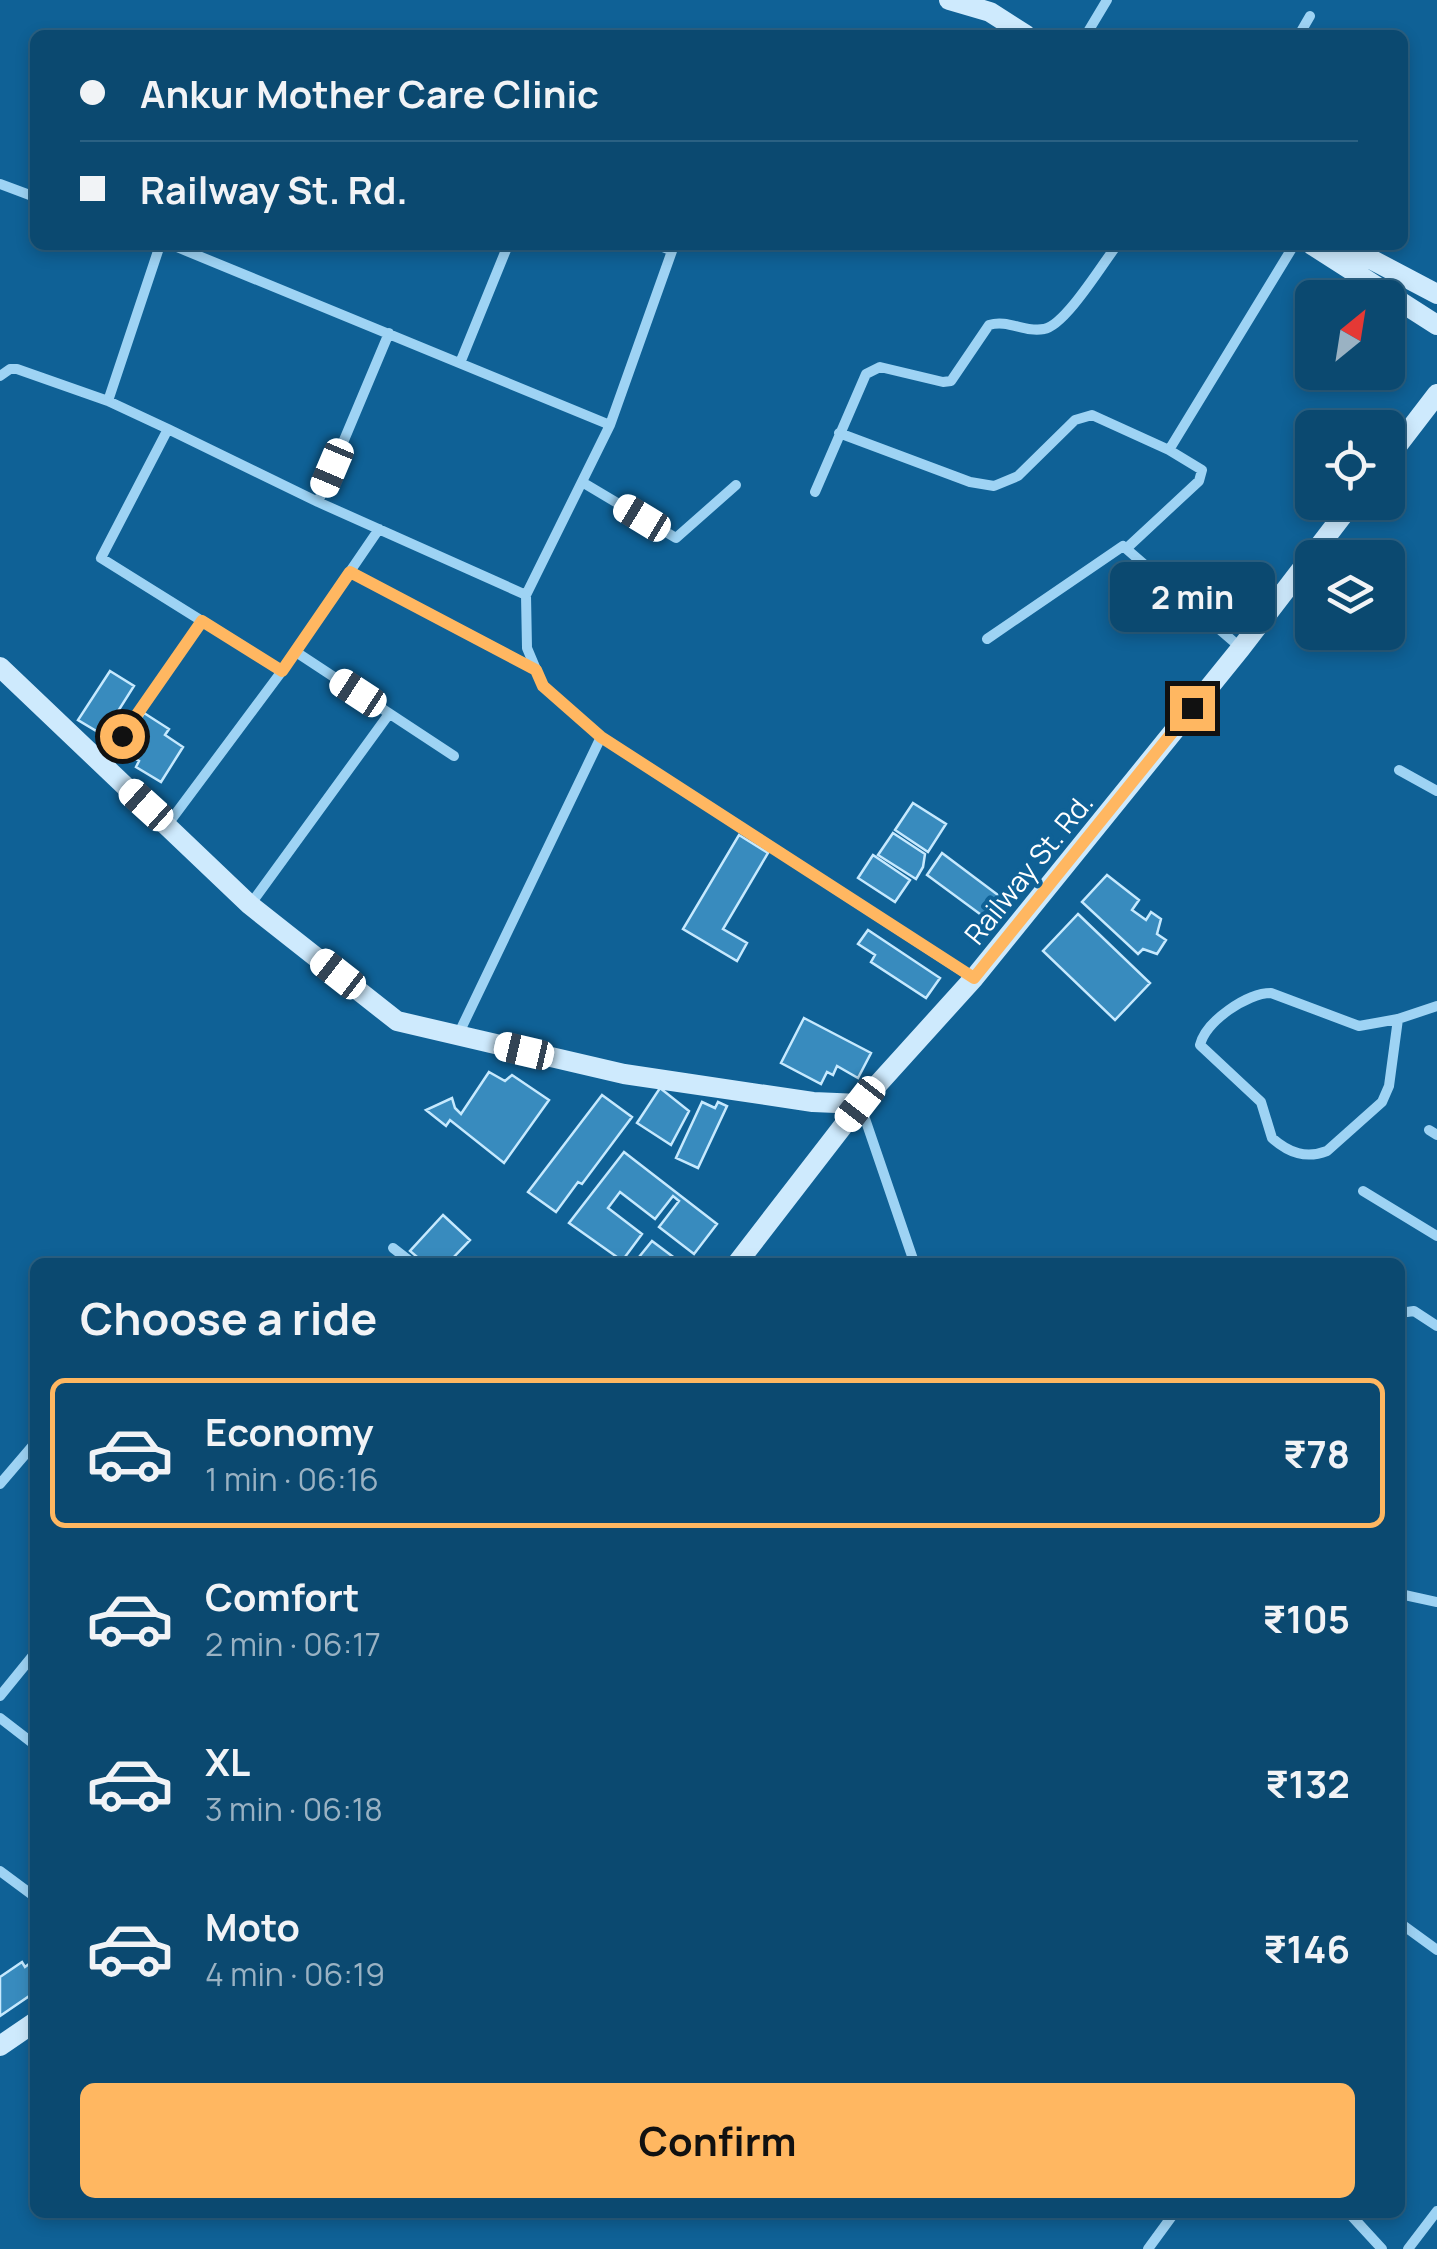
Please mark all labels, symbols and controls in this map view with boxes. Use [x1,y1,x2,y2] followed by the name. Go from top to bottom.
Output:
[140,67,599,119] text: Ankur Mother Care Clinic
[140,163,408,215] text: Railway St. Rd.
[1295,280,1405,390] north arrow
[1295,280,1405,650] map controls
[1295,410,1405,520] button: locate
[306,435,358,501] car
[609,490,675,546] car
[1295,540,1405,650] button: layers
[1110,563,1274,633] callout: 2 min
[1151,575,1234,619] text: 2 min
[325,664,391,722] car
[1170,686,1215,731] route end
[100,714,145,759] route start
[114,774,178,836] car
[955,784,1101,952] street label: Railway St. Rd.
[305,944,371,1004] car
[491,1030,557,1072] car
[830,1071,890,1137] car
[80,1287,377,1349] text: Choose a ride
[205,1405,374,1457] text: Economy
[85,1408,175,1498] icon: car
[1283,1427,1350,1479] text: ₹78
[205,1457,379,1501] text: 1 min · 06:16
[205,1570,359,1622] text: Comfort
[85,1573,175,1663] icon: car
[1263,1592,1350,1644] text: ₹105
[205,1622,381,1666] text: 2 min · 06:17
[205,1735,250,1787] text: XL
[85,1738,175,1828] icon: car
[1265,1757,1350,1809] text: ₹132
[205,1787,383,1831] text: 3 min · 06:18
[205,1900,300,1952] text: Moto
[85,1903,175,1993] icon: car
[1263,1922,1350,1974] text: ₹146
[205,1952,385,1996] text: 4 min · 06:19
[80,2083,1355,2198] button: Confirm

